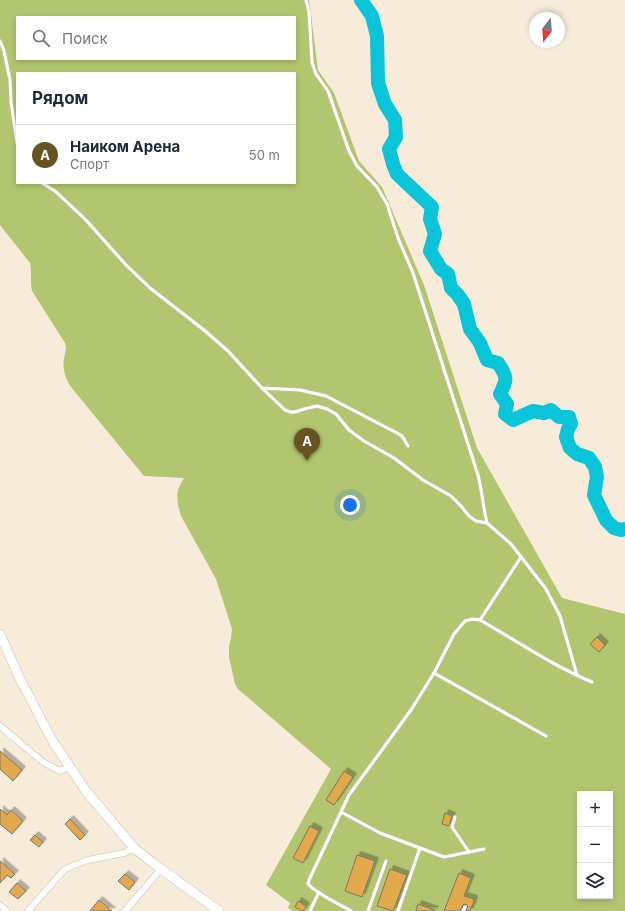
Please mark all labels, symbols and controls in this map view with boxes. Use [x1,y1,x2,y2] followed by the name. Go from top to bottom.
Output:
[529,12,565,48] north arrow
[16,16,296,60] search box
[30,27,52,49] icon: search
[62,29,108,48] text: Поиск
[32,88,88,108] text: Рядом
[70,137,180,156] text: Наиком Арена
[40,147,50,163] text: A
[249,147,280,163] text: 50 m
[70,156,109,172] text: Спорт
[294,428,320,461] pin: A
[340,495,360,515] your location
[577,791,613,899] map controls
[577,791,613,827] button: +
[577,827,613,863] button: −
[577,863,613,899] button: layers

